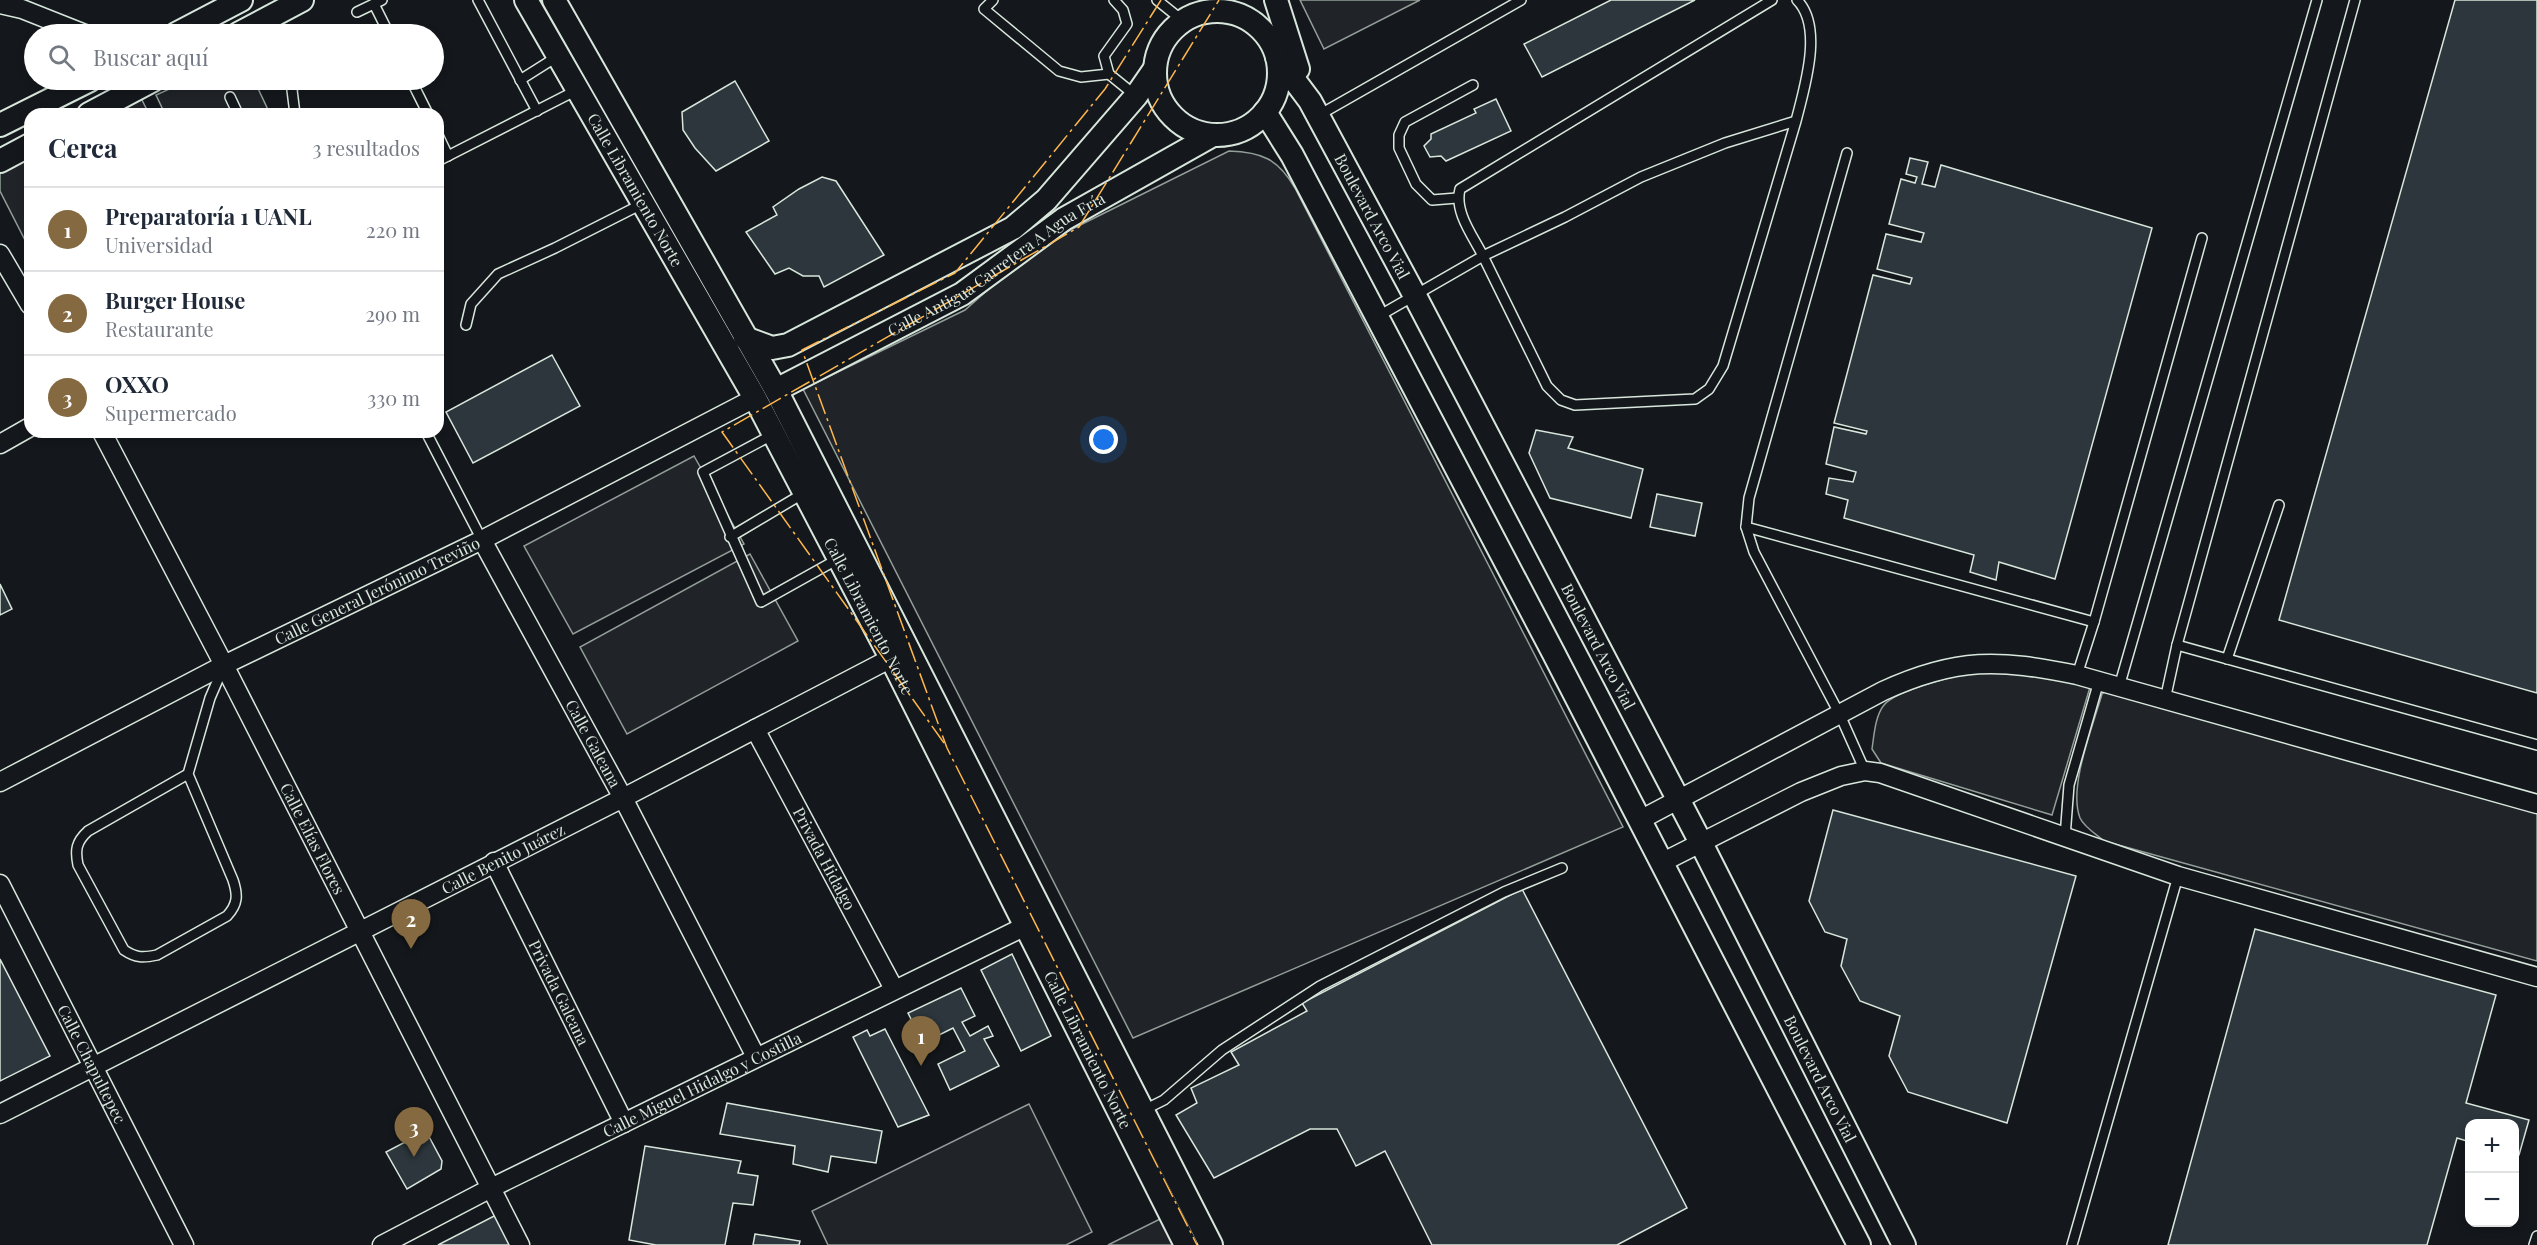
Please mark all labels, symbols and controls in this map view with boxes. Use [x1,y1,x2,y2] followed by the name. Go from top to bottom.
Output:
[24,24,444,90] search box
[45,41,78,74] icon: search
[93,42,208,72] text: Buscar aquí
[583,109,688,270] street label: Calle Libramiento Norte
[48,130,117,165] text: Cerca
[313,134,420,161] text: 3 resultados
[1330,150,1415,283] street label: Boulevard Arco Vial
[884,187,1108,341] street label: Calle Antigua Carretera A Agua Fría
[105,201,312,231] text: Preparatoría 1 UANL
[64,216,71,243] text: 1
[366,216,420,243] text: 220 m
[105,231,213,258] text: Universidad
[105,285,245,315] text: Burger House
[62,300,73,327] text: 2
[366,300,420,327] text: 290 m
[105,315,214,342] text: Restaurante
[105,369,169,399] text: OXXO
[63,384,72,411] text: 3
[367,384,420,411] text: 330 m
[105,399,237,426] text: Supermercado
[1089,425,1118,454] your location
[271,531,483,649] street label: Calle General Jerónimo Treviño
[820,534,919,698] street label: Calle Libramiento Norte
[1557,580,1641,713] street label: Boulevard Arco Vial
[561,696,626,791] street label: Calle Galeana
[276,779,350,898] street label: Calle Elías Flores
[789,803,861,914] street label: Privada Hidalgo
[438,818,568,898] street label: Calle Benito Juárez
[392,900,430,949] pin: 2
[524,936,595,1049] street label: Privada Galeana
[1040,967,1137,1132] street label: Calle Libramiento Norte
[53,1001,131,1127] street label: Calle Chapultepec
[1780,1012,1862,1146] street label: Boulevard Arco Vial
[902,1016,940,1066] pin: 1
[599,1027,805,1142] street label: Calle Miguel Hidalgo y Costilla
[394,1108,434,1157] pin: 3
[2465,1119,2519,1227] map controls
[2465,1119,2519,1173] button: +
[2465,1173,2519,1227] button: −

